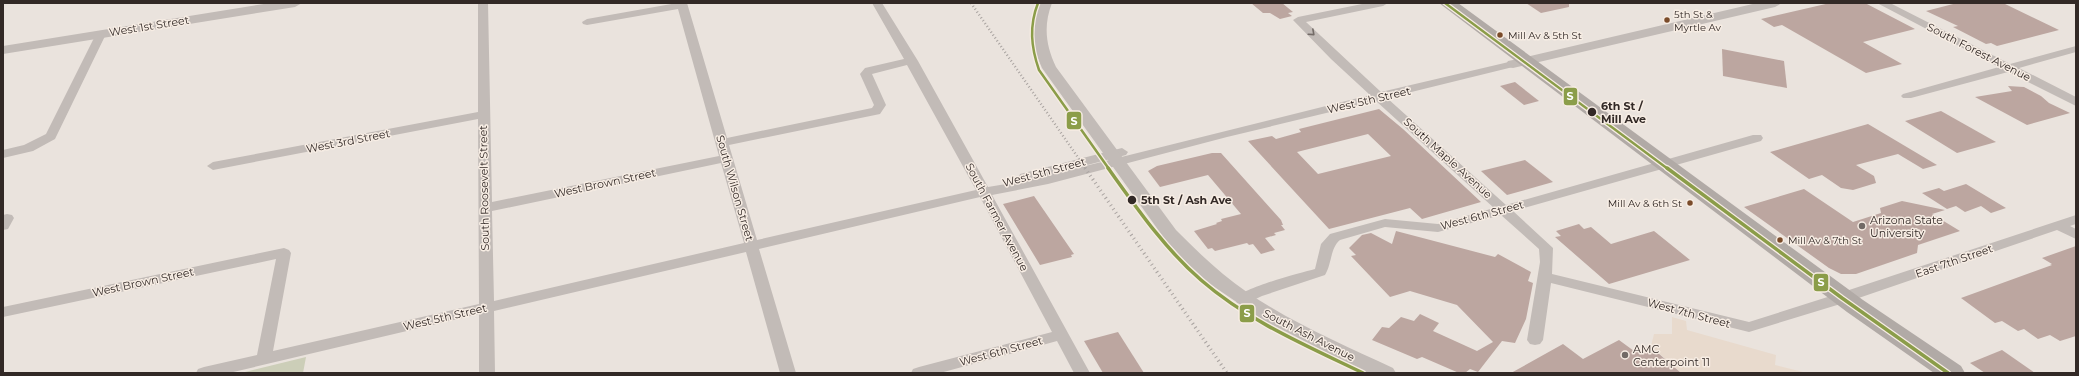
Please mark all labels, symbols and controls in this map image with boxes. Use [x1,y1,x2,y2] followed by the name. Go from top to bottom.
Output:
[1674,8,1721,34] place label: 5th St & Myrtle Av
[108,13,191,39] street label: West 1st Street
[1662,15,1672,25] marker: 5th St & Myrtle Av
[1925,20,2034,84] street label: South Forest Avenue
[1307,28,1314,35] one-way arrow
[1508,29,1582,42] place label: Mill Av & 5th St
[1495,30,1505,40] marker: Mill Av & 5th St
[1326,83,1413,116] street label: West 5th Street
[1563,87,1578,106] line badge: S
[1566,89,1574,103] text: S
[1601,99,1646,126] place label: 6th St / Mill Ave
[1586,106,1598,118] marker: 6th St / Mill Ave
[1066,111,1082,130] line badge: S
[1070,114,1078,128] text: S
[1401,115,1495,202] street label: South Maple Avenue
[476,125,492,251] street label: South Roosevelt Street
[305,126,392,156] street label: West 3rd Street
[713,133,757,243] street label: South Wilson Street
[1001,154,1087,190] street label: West 5th Street
[963,161,1032,274] street label: South Farmer Avenue
[553,165,658,201] street label: West Brown Street
[1141,193,1232,207] place label: 5th St / Ash Ave
[1126,194,1138,206] marker: 5th St / Ash Ave
[1439,197,1526,233] street label: West 6th Street
[1608,197,1682,210] place label: Mill Av & 6th St
[1685,198,1695,208] marker: Mill Av & 6th St
[1870,213,1943,240] place label: Arizona State University
[1857,221,1867,231] marker: Arizona State University
[1788,234,1862,247] place label: Mill Av & 7th St
[1775,235,1785,245] marker: Mill Av & 7th St
[1914,241,1995,281] street label: East 7th Street
[91,264,196,300] street label: West Brown Street
[1813,273,1829,292] line badge: S
[1817,275,1825,289] text: S
[1646,295,1733,331] street label: West 7th Street
[402,300,489,333] street label: West 5th Street
[1239,304,1255,323] line badge: S
[1243,306,1251,320] text: S
[1261,306,1357,364] street label: South Ash Avenue
[958,333,1045,369] street label: West 6th Street
[1633,342,1710,369] place label: AMC Centerpoint 11
[1620,350,1630,360] marker: AMC Centerpoint 11

